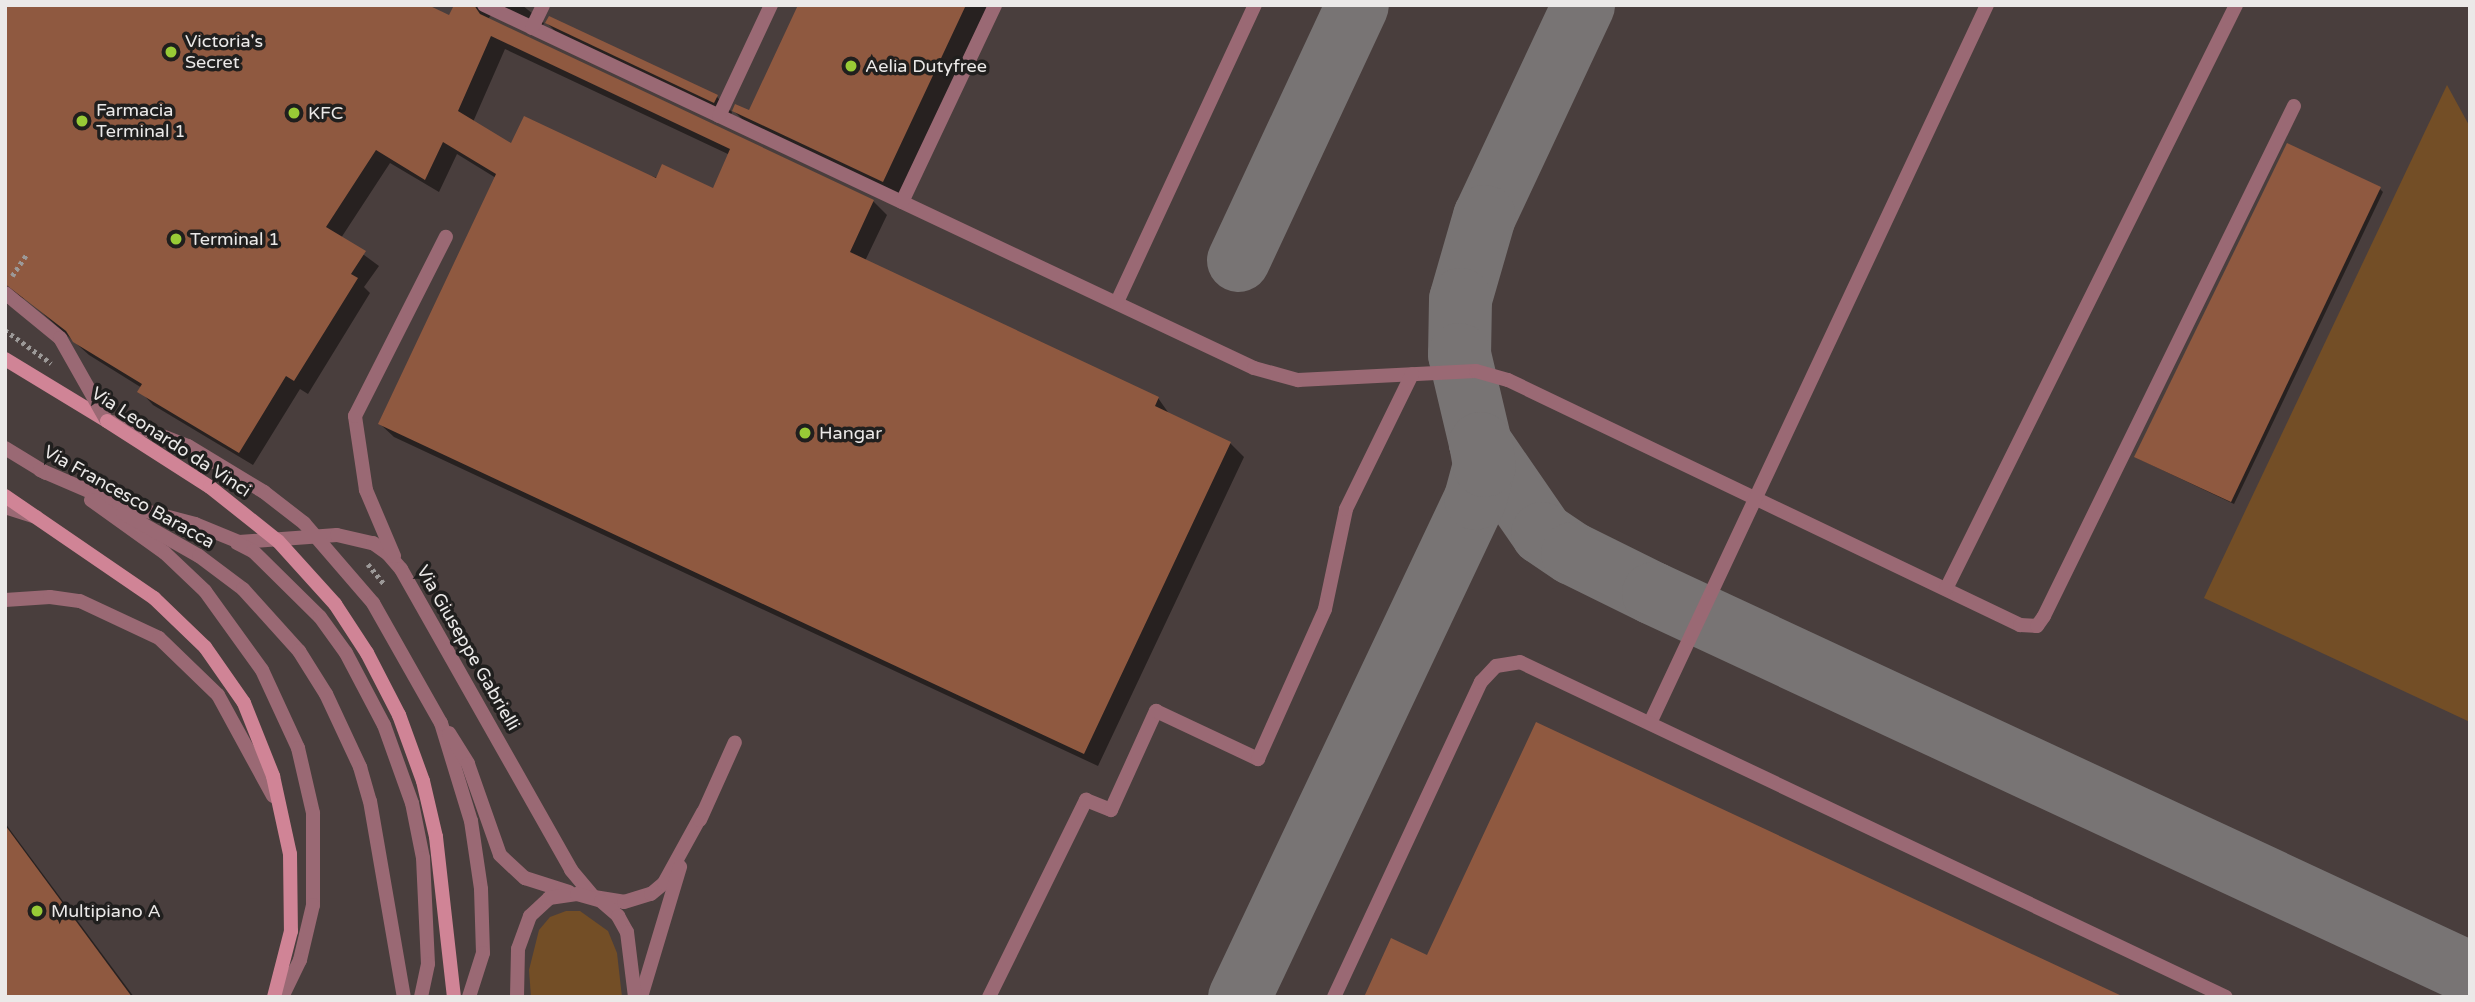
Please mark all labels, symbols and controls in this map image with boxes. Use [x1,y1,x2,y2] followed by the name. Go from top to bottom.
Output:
[185,31,263,74] place label: Victoria's Secret
[163,44,179,60] marker: Victoria's Secret
[865,55,987,77] place label: Aelia Dutyfree
[843,58,859,74] marker: Aelia Dutyfree
[96,100,185,142] place label: Farmacia Terminal 1
[308,102,343,124] place label: KFC
[286,105,302,121] marker: KFC
[74,113,90,129] marker: Farmacia Terminal 1
[190,228,279,250] place label: Terminal 1
[168,231,184,247] marker: Terminal 1
[87,382,255,502] street label: Via Leonardo da Vinci
[819,422,882,444] place label: Hangar
[797,425,813,441] marker: Hangar
[40,441,218,553] street label: Via Francesco Baracca
[412,562,524,734] street label: Via Giuseppe Gabrielli
[51,900,161,922] place label: Multipiano A
[29,903,45,919] marker: Multipiano A

